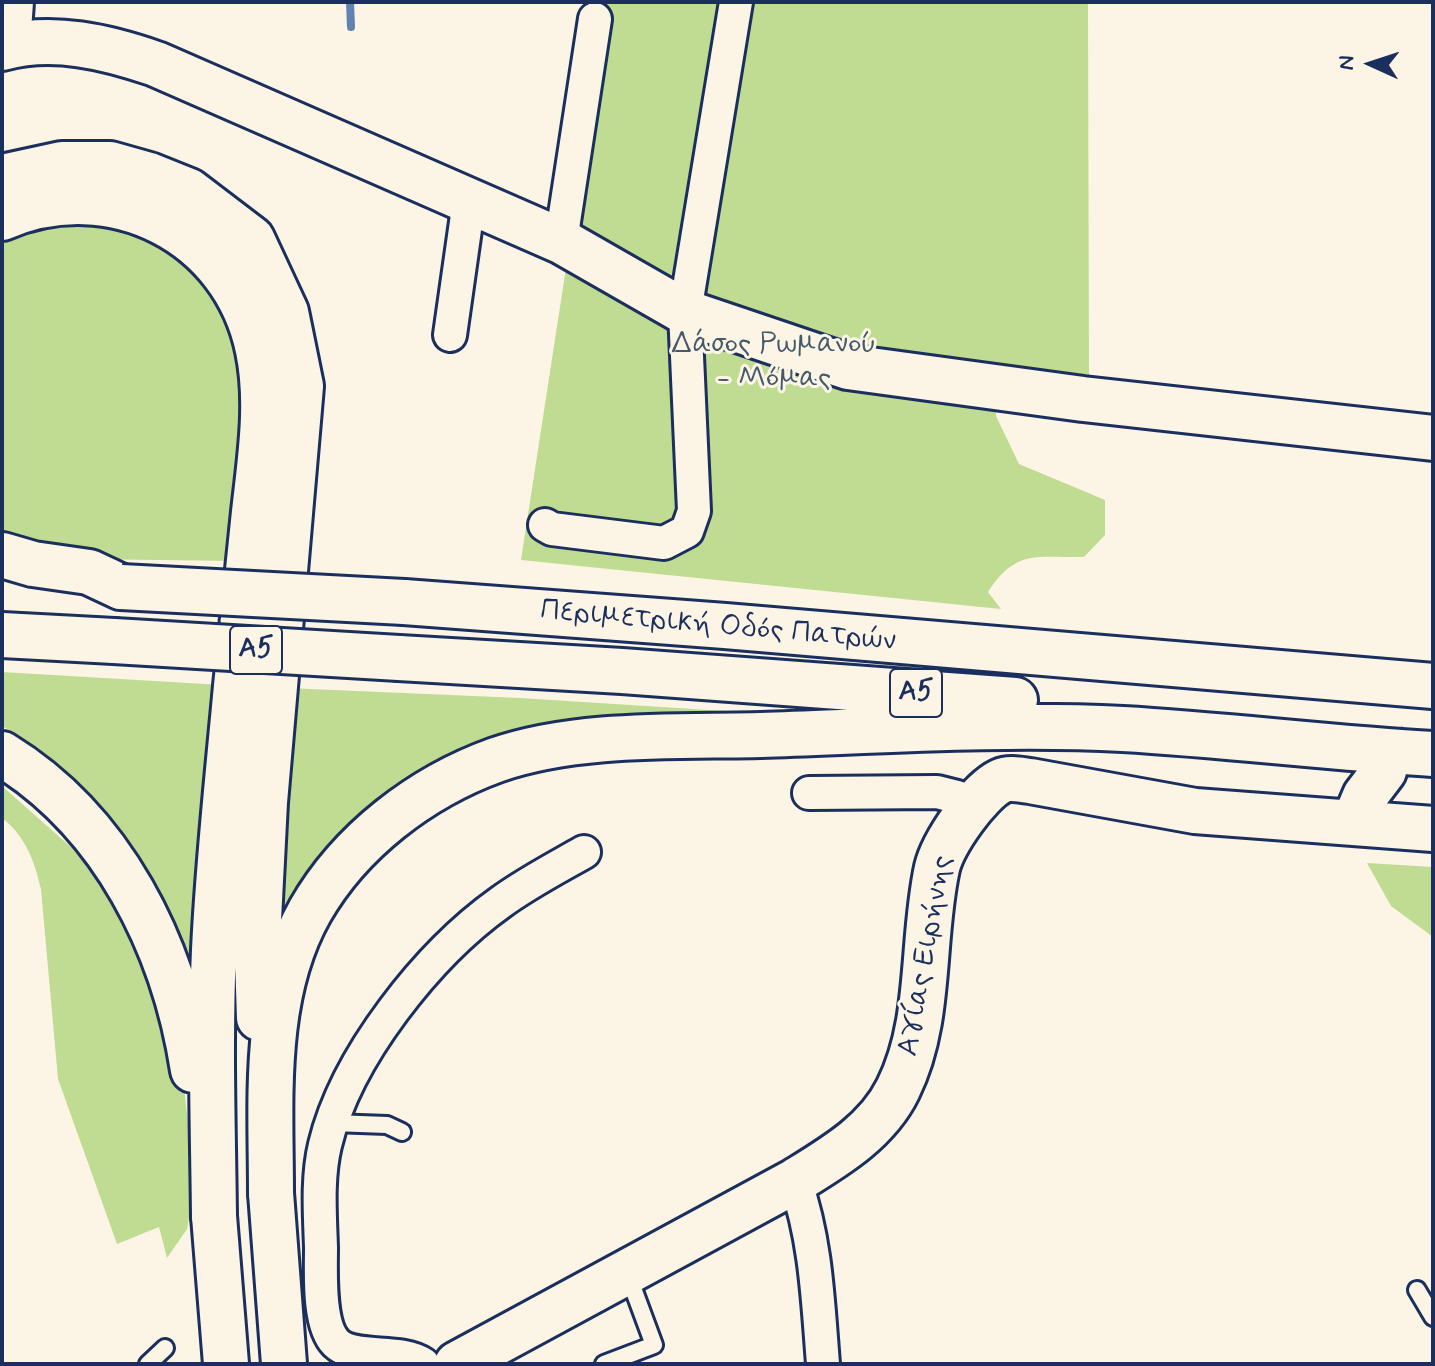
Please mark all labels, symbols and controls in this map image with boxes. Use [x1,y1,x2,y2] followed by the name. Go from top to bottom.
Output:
[1331,24,1411,104] north arrow
[1333,55,1361,71] text: N
[672,328,876,398] park label: Δάσος Ρωμανού - Μόμας
[539,594,897,660] street label: Περιμετρική Οδός Πατρών
[230,626,282,674] road number: Α5
[890,669,942,717] road number: Α5
[892,853,962,1059] street label: Αγίας Ειρήνης

